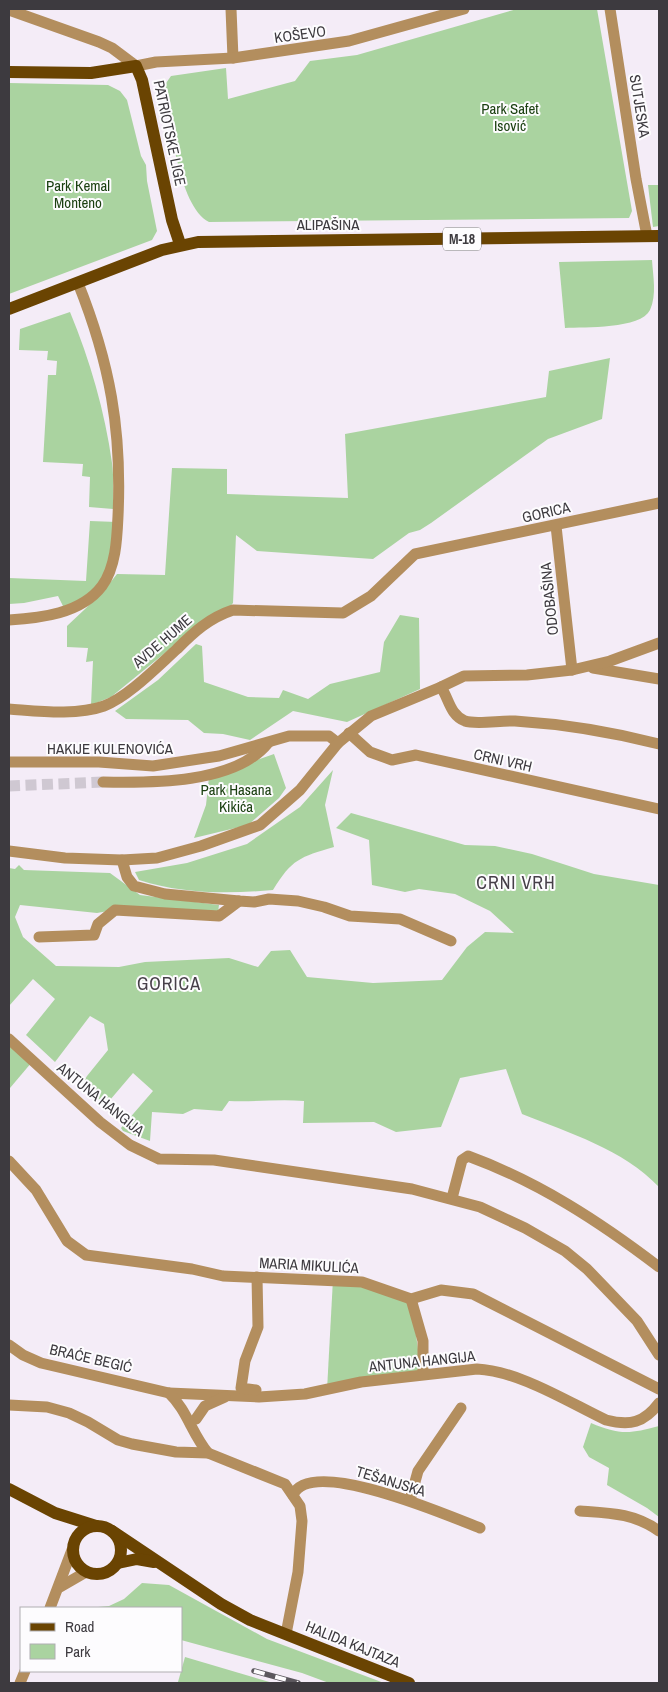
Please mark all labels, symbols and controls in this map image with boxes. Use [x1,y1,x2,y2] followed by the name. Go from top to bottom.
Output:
[273,20,327,48] street label: KOŠEVO
[625,73,655,140] street label: SUTJESKA
[149,78,191,188] street label: PATRIOTSKE LIGE
[481,98,539,136] park label: Park Safet Isović
[46,175,110,213] park label: Park Кemal Monteno
[296,214,360,235] street label: ALIPAŠINA
[443,228,481,250] road number: M-18
[520,496,573,528] street label: GORICA
[535,561,563,636] street label: ODOBAŠINA
[127,609,196,673] street label: AVDE HUME
[47,738,174,759] street label: HAKIJE KULENOVIĆA
[472,743,534,777] street label: CRNI VRH
[200,779,272,817] park label: Park Hasana Kikića
[476,870,556,895] district label: CRNI VRH
[137,971,201,996] district label: GORICA
[52,1057,150,1141] street label: ANTUNA HANGIJA
[259,1252,360,1278] street label: MARIA MIKULIĆA
[48,1338,134,1378] street label: BRAĆE BEGIĆ
[367,1345,477,1377] street label: ANTUNA HANGIJA
[354,1460,429,1502] street label: TEŠANJSKA
[20,1607,182,1672] legend
[303,1615,404,1673] street label: HALIDA KAJTAZA
[65,1616,94,1637] text: Road
[65,1641,91,1662] text: Park

